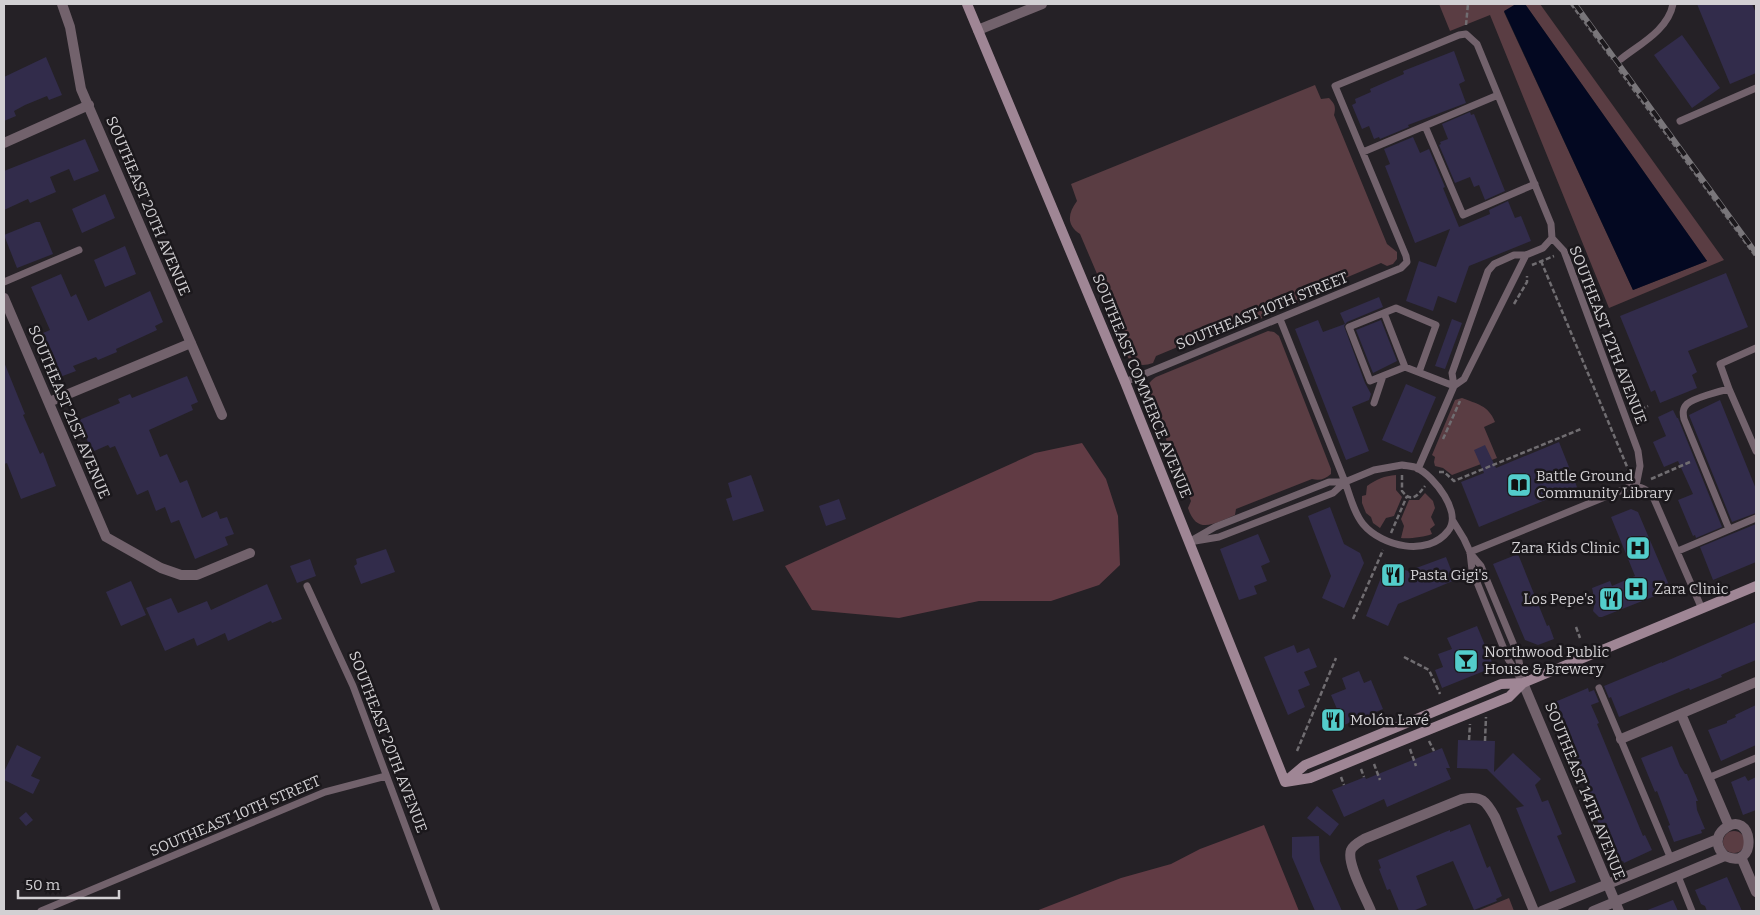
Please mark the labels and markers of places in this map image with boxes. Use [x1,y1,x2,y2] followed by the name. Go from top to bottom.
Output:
[1536,467,1672,502] place label: Battle Ground Community Library
[1506,472,1532,498] library icon: Battle Ground Community Library
[1625,535,1651,561] hospital icon: Zara Kids Clinic
[1512,539,1620,557] place label: Zara Kids Clinic
[1380,562,1406,588] restaurant icon: Pasta Gigi's
[1410,566,1488,584] place label: Pasta Gigi's
[1623,576,1649,602] hospital icon: Zara Clinic
[1654,580,1729,598] place label: Zara Clinic
[1598,586,1624,612] restaurant icon: Los Pepe's
[1523,590,1594,608] place label: Los Pepe's
[1484,643,1609,678] place label: Northwood Public House & Brewery
[1453,648,1479,674] bar icon: Northwood Public House & Brewery
[1320,707,1346,733] restaurant icon: Molón Lavé
[1350,711,1429,729] place label: Molón Lavé

